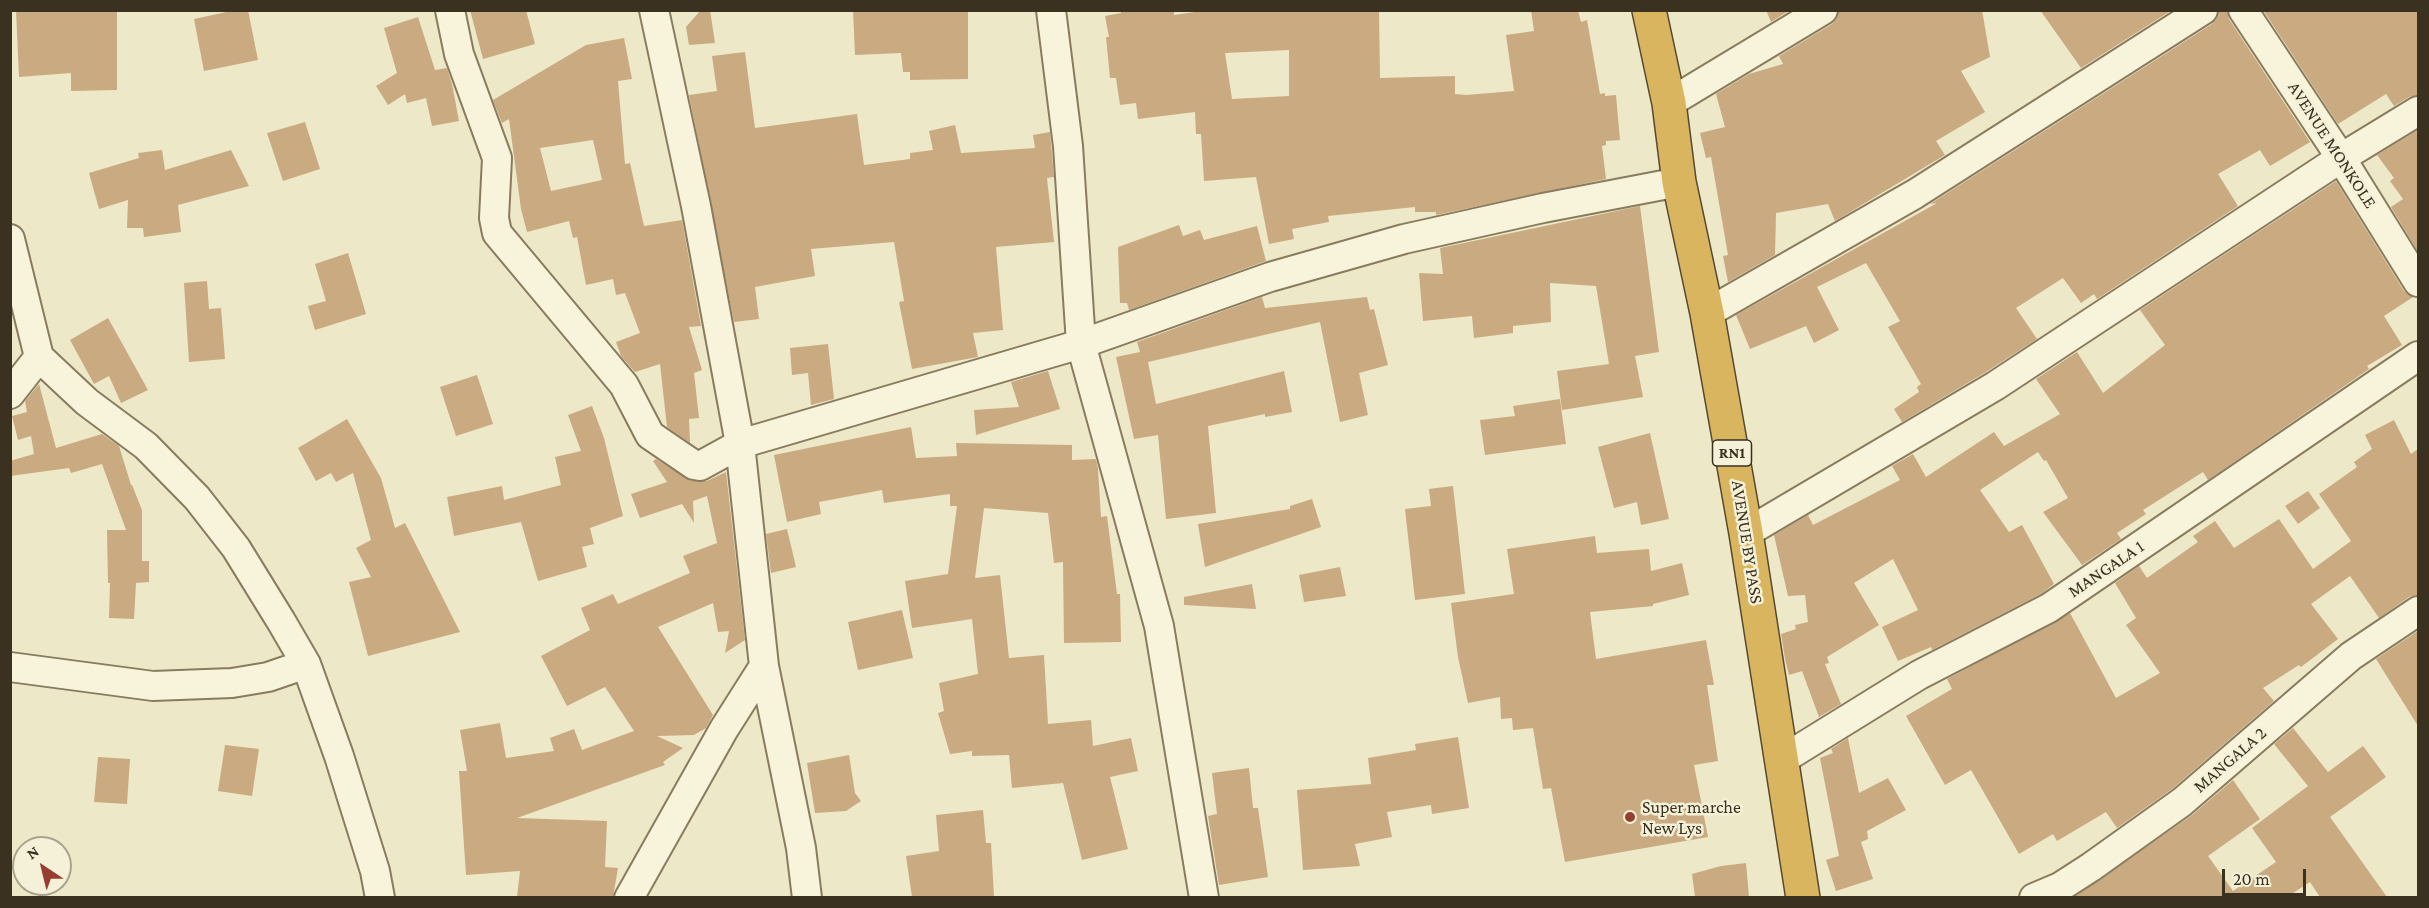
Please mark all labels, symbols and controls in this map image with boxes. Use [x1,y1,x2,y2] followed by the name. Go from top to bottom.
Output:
[2283,78,2381,212] street label: AVENUE MONKOLE
[1712,440,1752,466] road number: RN1
[1727,479,1767,605] street label: AVENUE BY PASS
[2064,536,2148,602] street label: MANGALA 1
[2189,722,2271,798] street label: MANGALA 2
[1642,796,1741,838] place label: Super marche New Lys
[1623,810,1637,824] marker: Super marche New Lys
[12,836,72,896] north arrow
[23,842,42,863] text: N
[2225,857,2309,895] scale bar
[2233,869,2270,889] text: 20 m

